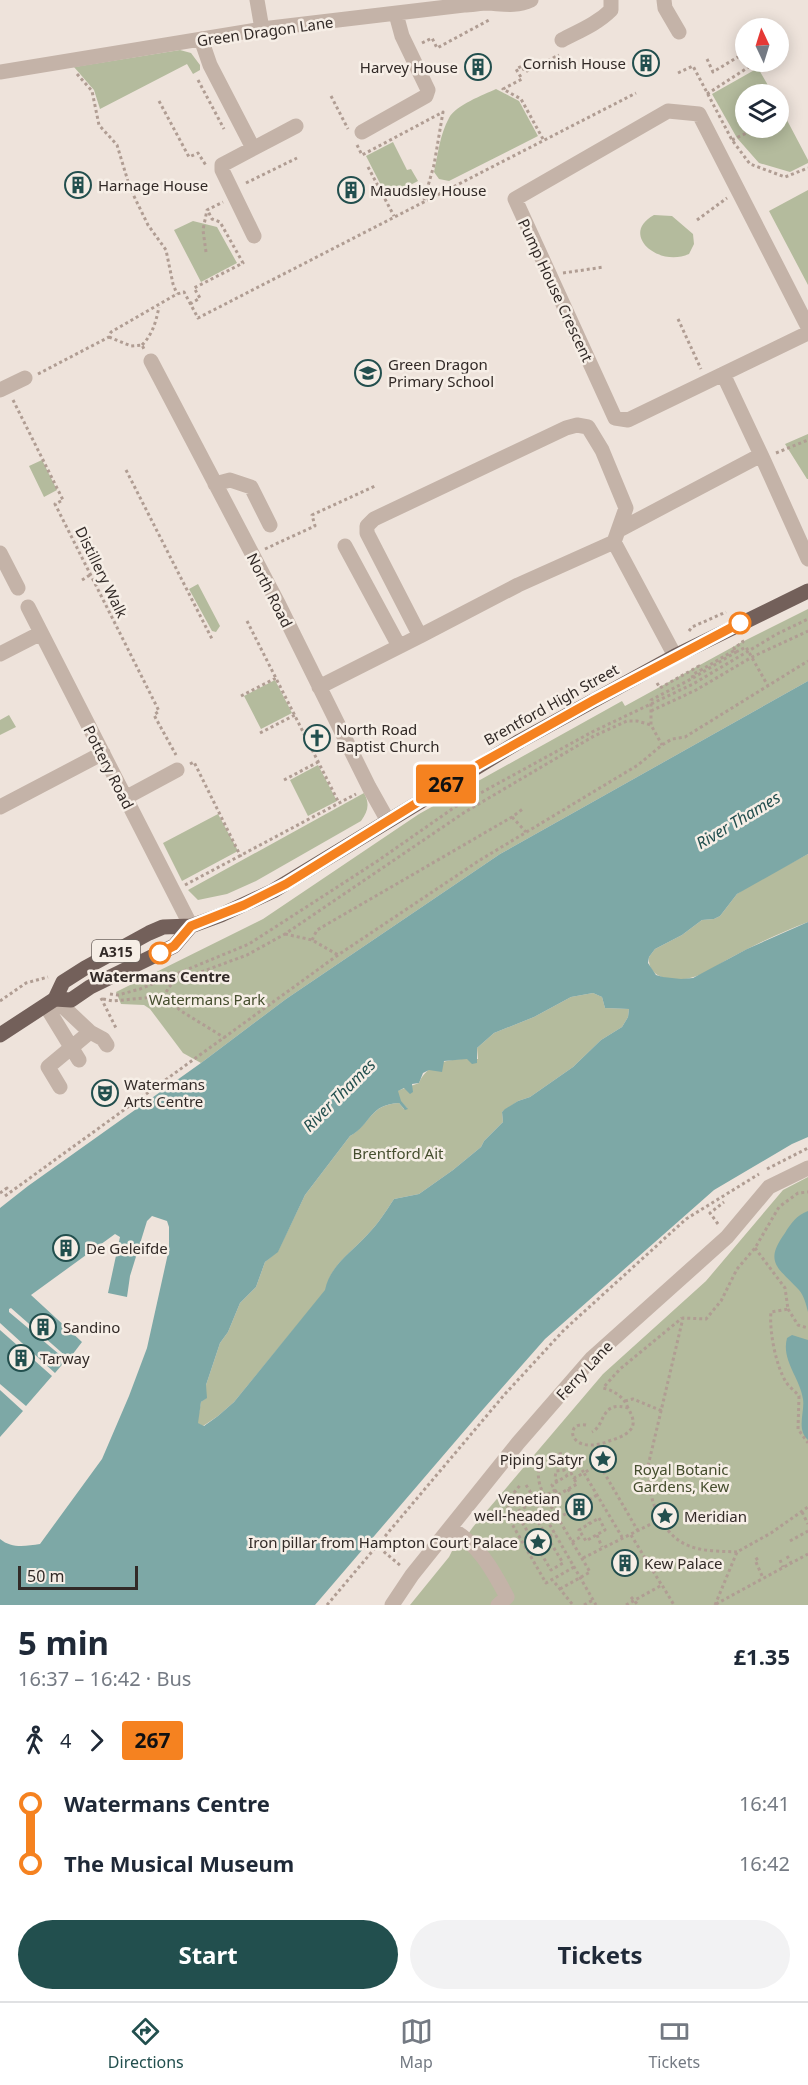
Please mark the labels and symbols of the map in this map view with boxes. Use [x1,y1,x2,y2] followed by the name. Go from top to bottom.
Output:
[195,12,335,50] street label: Green Dragon Lane
[735,18,789,72] north arrow
[631,48,661,78] building icon: Cornish House
[463,52,493,82] building icon: Harvey House
[523,53,626,73] place label: Cornish House
[360,57,458,77] place label: Harvey House
[63,170,93,200] building icon: Harnage House
[98,175,208,195] place label: Harnage House
[336,175,366,205] building icon: Maudsley House
[370,180,486,200] place label: Maudsley House
[514,215,598,365] street label: Pump House Crescent
[388,354,494,391] place label: Green Dragon Primary School
[353,358,383,388] school or university icon: Green Dragon Primary School
[71,523,133,621] street label: Distillery Walk
[243,549,297,631] street label: North Road
[729,612,751,634] unlabelled marker
[480,658,623,749] street label: Brentford High Street
[336,719,440,756] place label: North Road Baptist Church
[79,722,139,812] street label: Pottery Road
[302,723,332,753] church icon: North Road Baptist Church
[412,764,480,804] line badge: 267
[692,786,784,854] water label: River Thames
[92,940,140,962] road number: A315
[149,942,171,964] marker: Watermans Centre
[90,966,230,986] place label: Watermans Centre
[149,989,265,1009] park label: Watermans Park
[298,1054,380,1136] water label: River Thames
[124,1074,205,1111] place label: Watermans Arts Centre
[90,1078,120,1108] theatre icon: Watermans Arts Centre
[353,1143,444,1163] park label: Brentford Ait
[51,1233,81,1263] building icon: De Geleifde
[86,1238,168,1258] place label: De Geleifde
[28,1312,58,1342] building icon: Sandino
[63,1317,120,1337] place label: Sandino
[551,1336,617,1404] street label: Ferry Lane
[6,1343,36,1373] building icon: Tarway
[40,1348,90,1368] place label: Tarway
[588,1444,618,1474] place icon: Piping Satyr
[500,1449,584,1469] place label: Piping Satyr
[633,1459,729,1496] park label: Royal Botanic Gardens, Kew
[474,1488,560,1525] place label: Venetian well-headed
[564,1492,594,1522] building icon: Venetian well-headed
[650,1501,680,1531] place icon: Meridian
[684,1506,747,1526] place label: Meridian
[523,1527,553,1557] place icon: Iron pillar from Hampton Court Palace
[248,1532,518,1552] place label: Iron pillar from Hampton Court Palace
[610,1548,640,1578] building icon: Kew Palace
[644,1553,723,1573] place label: Kew Palace
[18,1563,138,1590] scale bar

